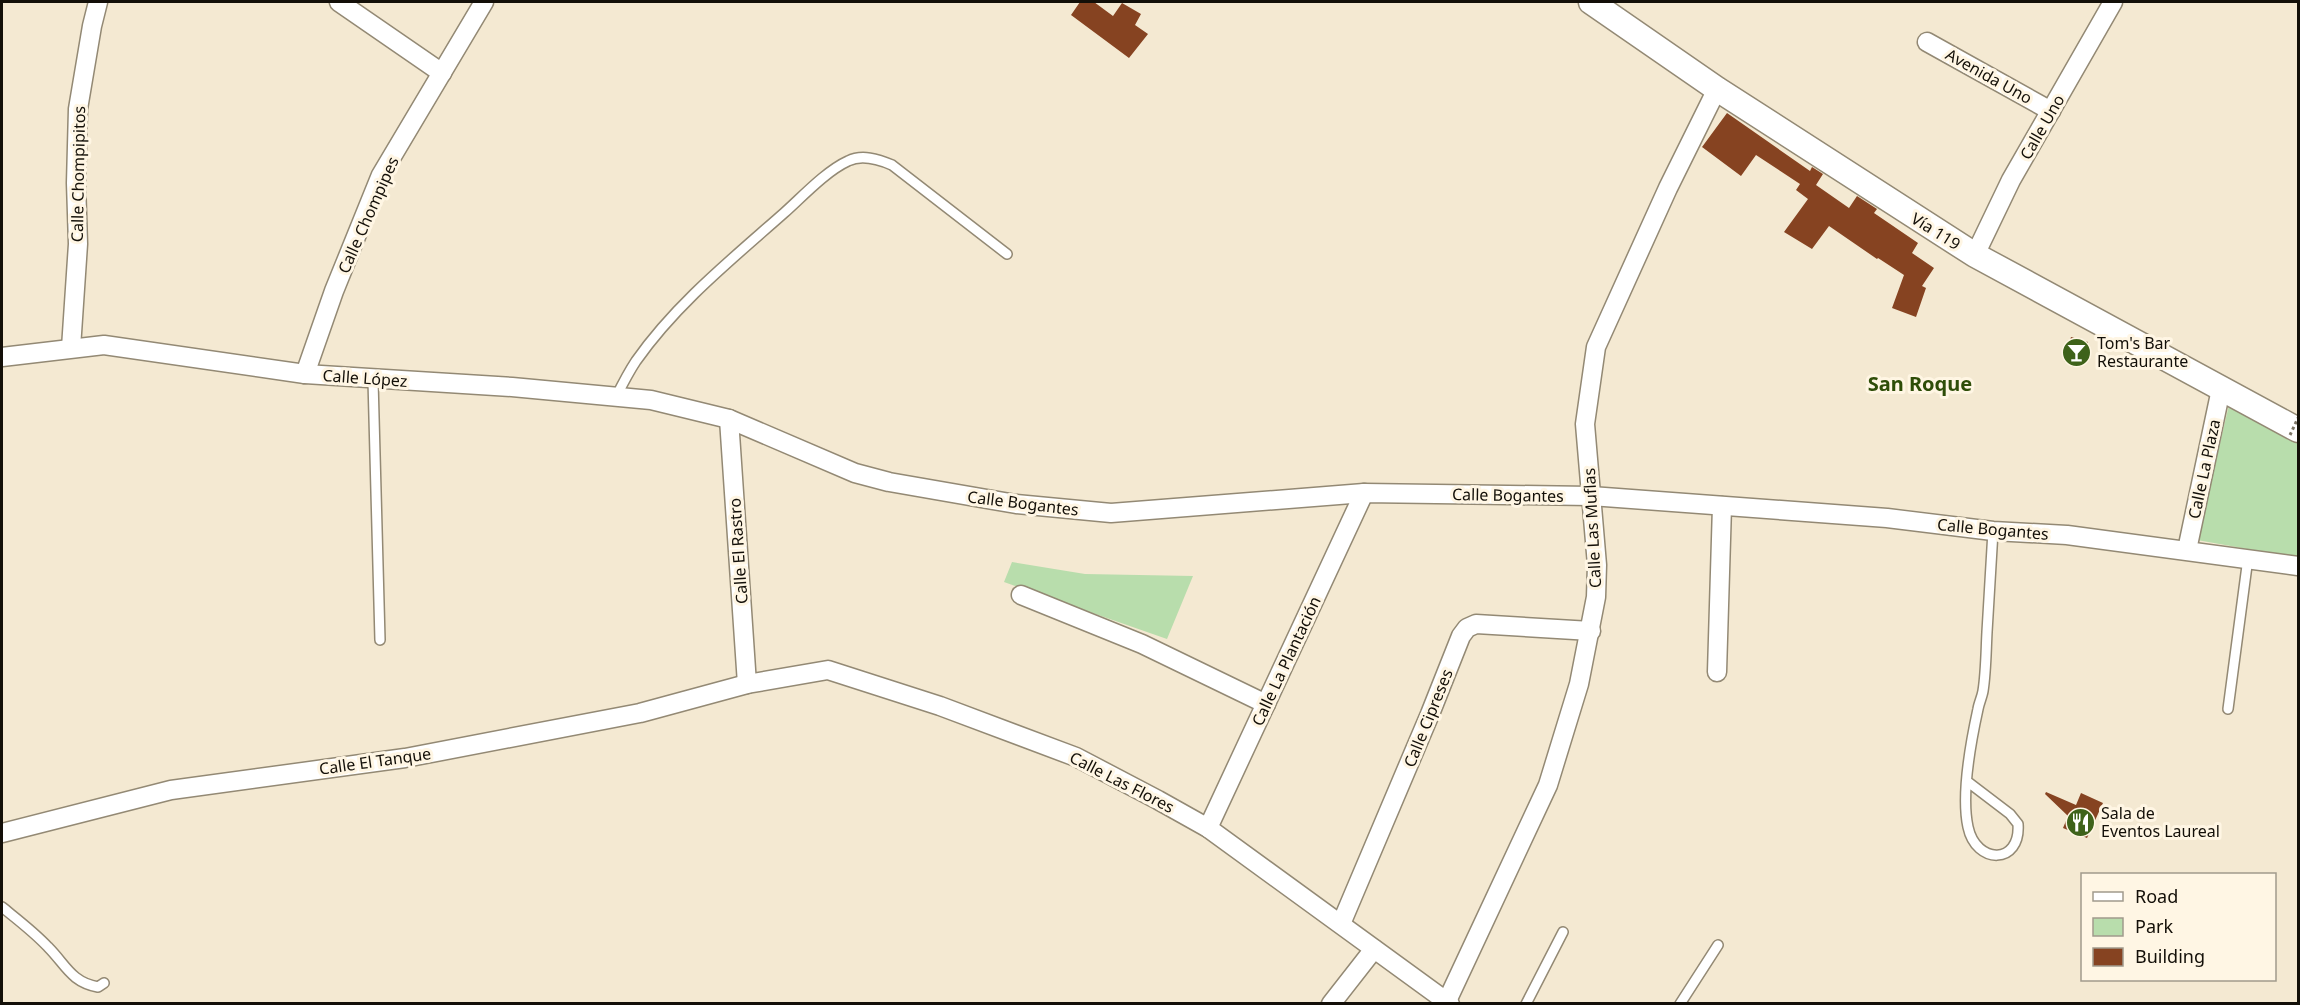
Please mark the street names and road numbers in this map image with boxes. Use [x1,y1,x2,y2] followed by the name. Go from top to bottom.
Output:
[1942,43,2036,109] street label: Avenida Uno
[2015,90,2069,164] street label: Calle Uno
[66,106,90,242] street label: Calle Chompipitos
[332,153,404,277] street label: Calle Chompipes
[1907,207,1965,255] street label: Vía 119
[322,364,408,392] street label: Calle López
[2183,417,2225,521] street label: Calle La Plaza
[1578,467,1606,589] street label: Calle Las Muflas
[1452,483,1564,507] street label: Calle Bogantes
[966,485,1080,521] street label: Calle Bogantes
[723,497,753,605] street label: Calle El Rastro
[1936,513,2050,545] street label: Calle Bogantes
[1246,593,1326,729] street label: Calle La Plantación
[1398,666,1458,770] street label: Calle Cipreses
[318,742,432,780] street label: Calle El Tanque
[1066,746,1178,818] street label: Calle Las Flores

